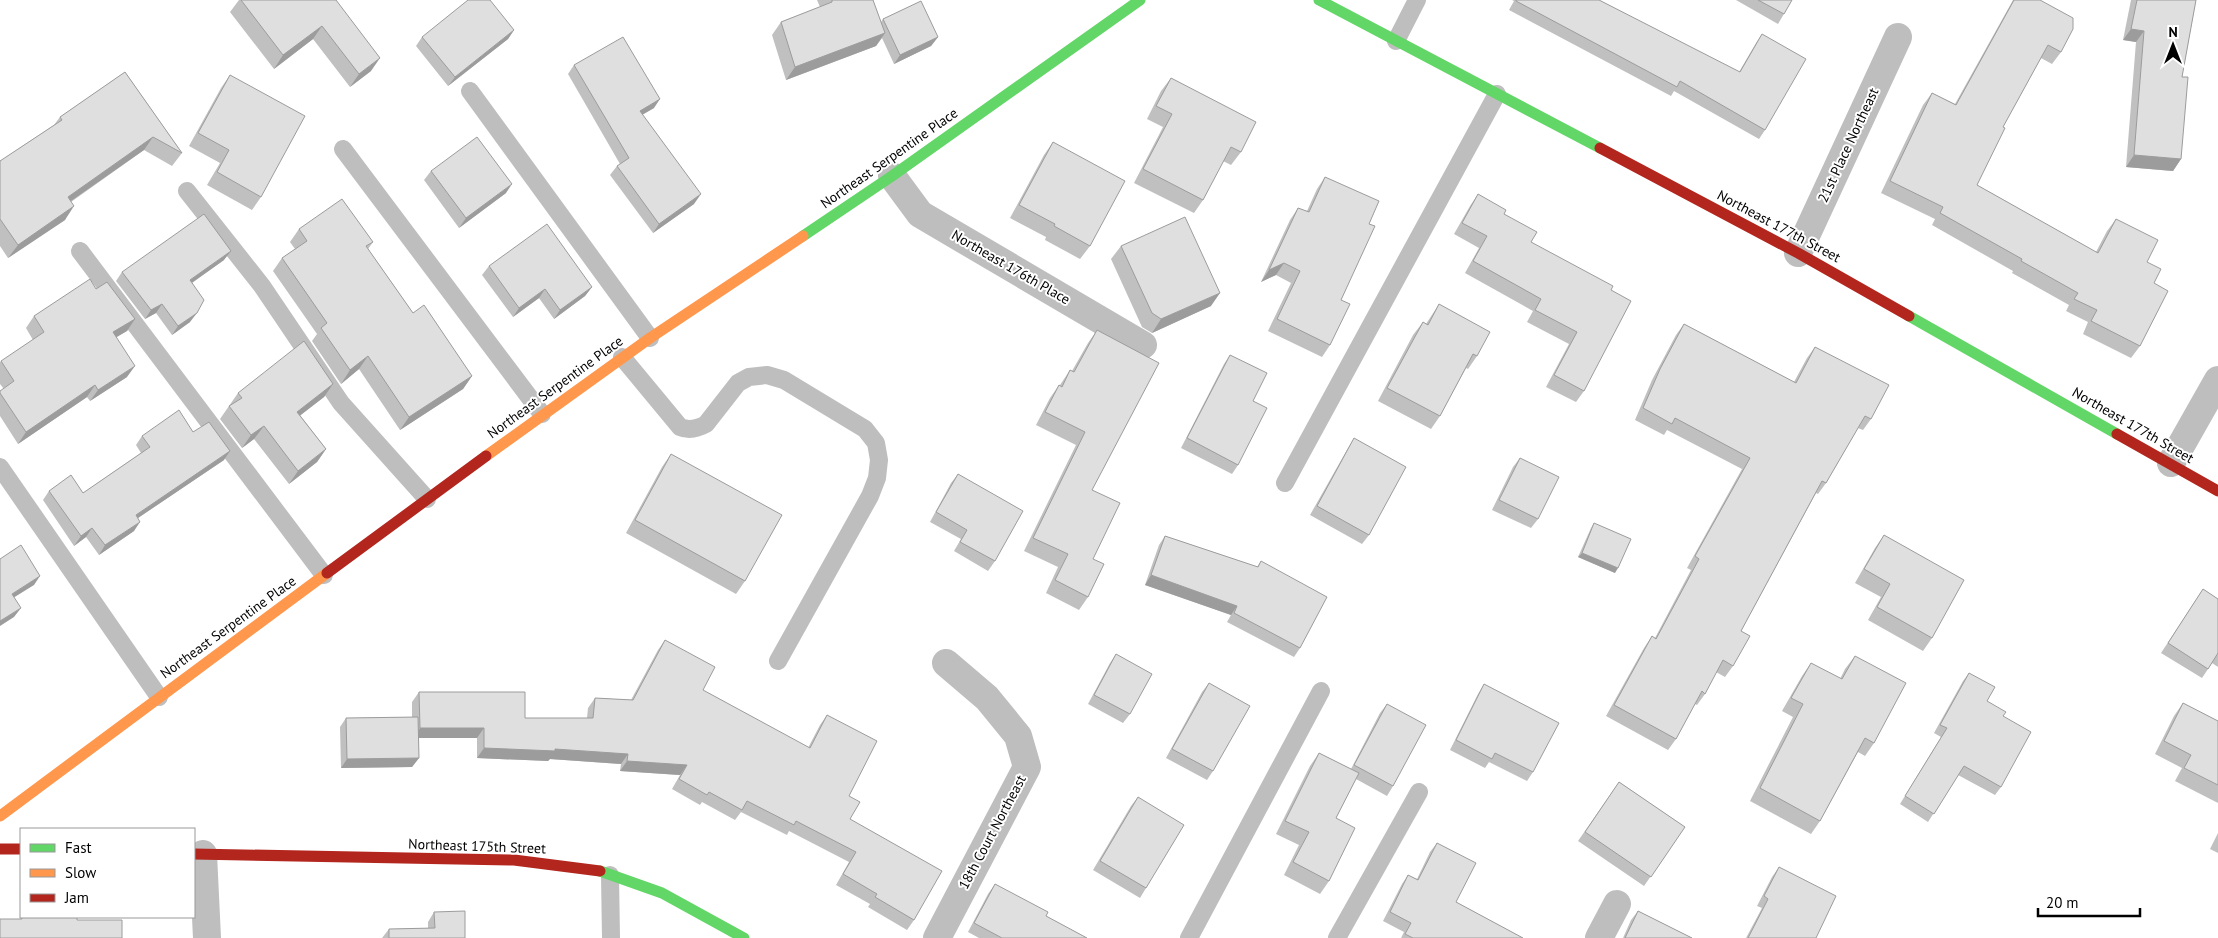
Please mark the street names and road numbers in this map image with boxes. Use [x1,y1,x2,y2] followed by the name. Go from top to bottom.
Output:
[1814,85,1883,205] street label: 21st Place Northeast
[817,104,961,212] street label: Northeast Serpentine Place
[1714,186,1844,266] street label: Northeast 177th Street
[948,226,1074,308] street label: Northeast 176th Place
[484,332,626,442] street label: Northeast Serpentine Place
[2069,383,2197,467] street label: Northeast 177th Street
[157,572,299,682] street label: Northeast Serpentine Place
[954,772,1030,892] street label: 18th Court Northeast
[408,835,546,857] street label: Northeast 175th Street

